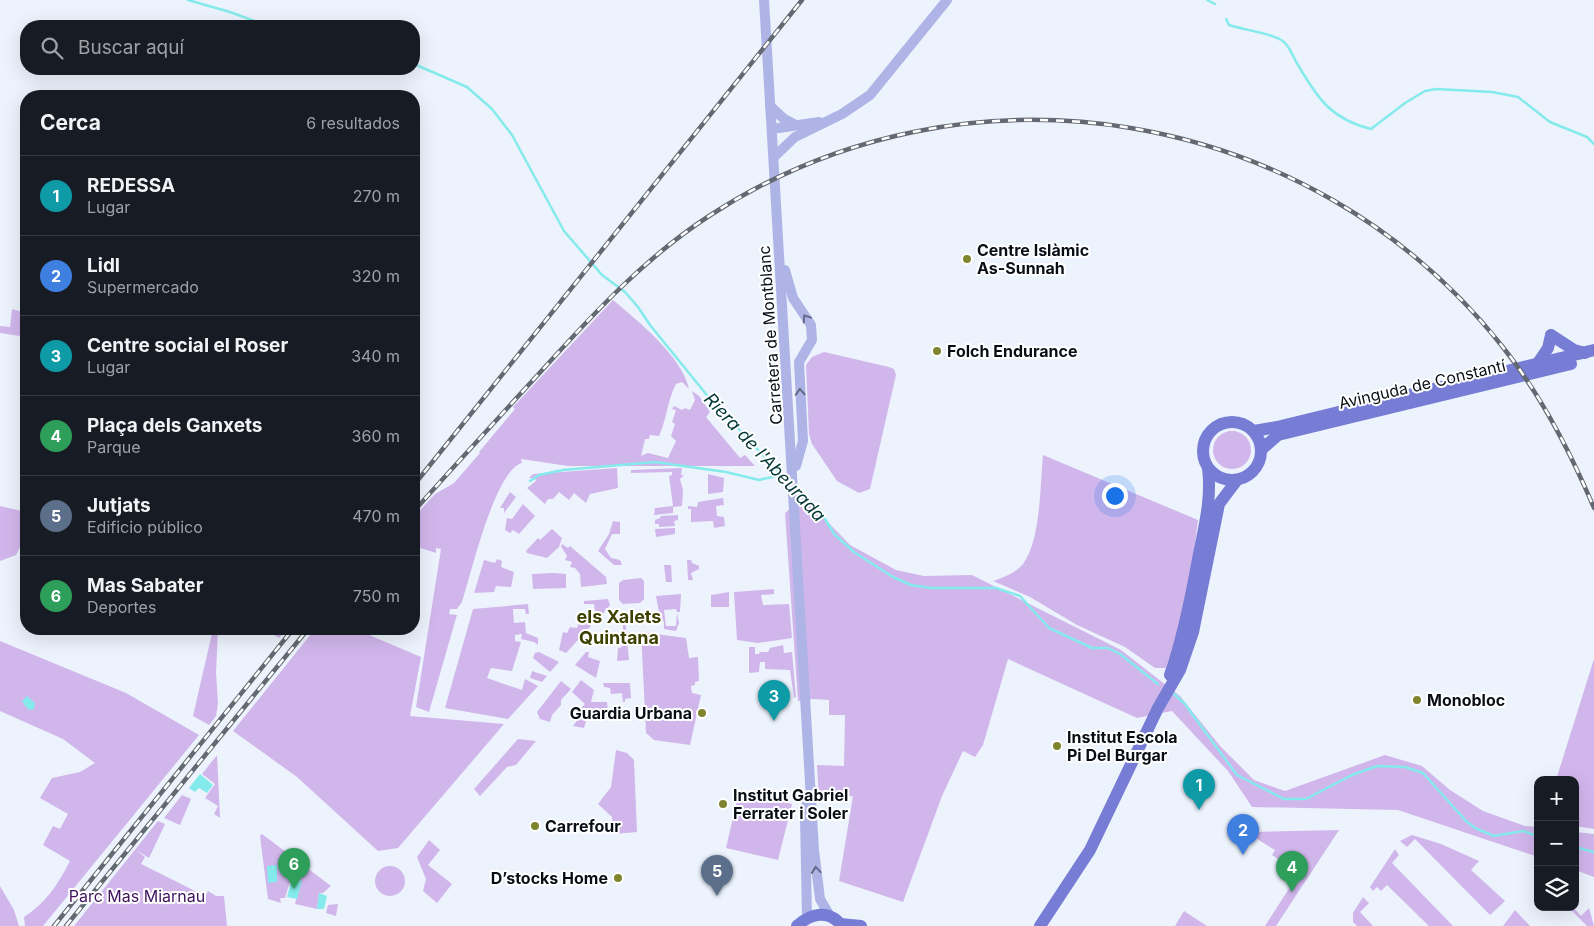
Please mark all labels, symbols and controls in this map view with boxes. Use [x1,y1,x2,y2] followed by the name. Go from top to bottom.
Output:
[20,20,420,75] search box
[38,34,66,62] icon: search
[78,36,184,59] text: Buscar aquí
[40,110,101,135] text: Cerca
[306,113,400,133] text: 6 resultados
[87,174,175,197] text: REDESSA
[53,186,59,206] text: 1
[353,186,400,206] text: 270 m
[87,197,130,217] text: Lugar
[977,240,1089,278] place label: Centre Islàmic As-Sunnah
[754,245,786,425] street label: Carretera de Montblanc
[961,253,973,265] marker: Centre Islàmic As-Sunnah
[87,254,120,277] text: Lidl
[51,266,61,286] text: 2
[352,266,400,286] text: 320 m
[87,277,199,297] text: Supermercado
[803,314,812,324] one-way arrow
[87,334,288,357] text: Centre social el Roser
[947,341,1077,361] place label: Folch Endurance
[931,345,943,357] marker: Folch Endurance
[51,346,61,366] text: 3
[351,346,400,366] text: 340 m
[1337,355,1507,413] street label: Avinguda de Constantí
[87,357,130,377] text: Lugar
[700,388,830,526] water label: Riera de l'Abeurada
[795,388,806,396] one-way arrow
[87,414,263,437] text: Plaça dels Ganxets
[51,426,61,446] text: 4
[352,426,400,446] text: 360 m
[87,437,141,457] text: Parque
[1102,483,1128,509] your location
[87,494,151,517] text: Jutjats
[51,506,61,526] text: 5
[352,506,400,526] text: 470 m
[87,517,203,537] text: Edificio público
[87,574,203,597] text: Mas Sabater
[51,586,61,606] text: 6
[353,586,400,606] text: 750 m
[87,597,156,617] text: Deportes
[577,606,661,648] district label: els Xalets Quintana
[758,680,790,721] pin: 3
[1427,690,1505,710] place label: Monobloc
[1411,694,1423,706] marker: Monobloc
[570,703,692,723] place label: Guardia Urbana
[696,707,708,719] marker: Guardia Urbana
[1067,727,1178,765] place label: Institut Escola Pi Del Burgar
[1051,740,1063,752] marker: Institut Escola Pi Del Burgar
[1183,769,1215,810] pin: 1
[1534,776,1579,911] map controls
[1534,776,1579,821] button: +
[733,785,849,823] place label: Institut Gabriel Ferrater i Soler
[717,798,729,810] marker: Institut Gabriel Ferrater i Soler
[1227,814,1259,855] pin: 2
[545,816,621,836] place label: Carrefour
[529,820,541,832] marker: Carrefour
[1534,821,1579,866] button: −
[278,848,310,889] pin: 6
[1276,851,1308,892] pin: 4
[701,855,733,896] pin: 5
[810,866,821,874] one-way arrow
[1534,866,1579,911] button: layers
[491,868,608,888] place label: D’stocks Home
[612,872,624,884] marker: D’stocks Home
[69,886,205,906] park label: Parc Mas Miarnau

